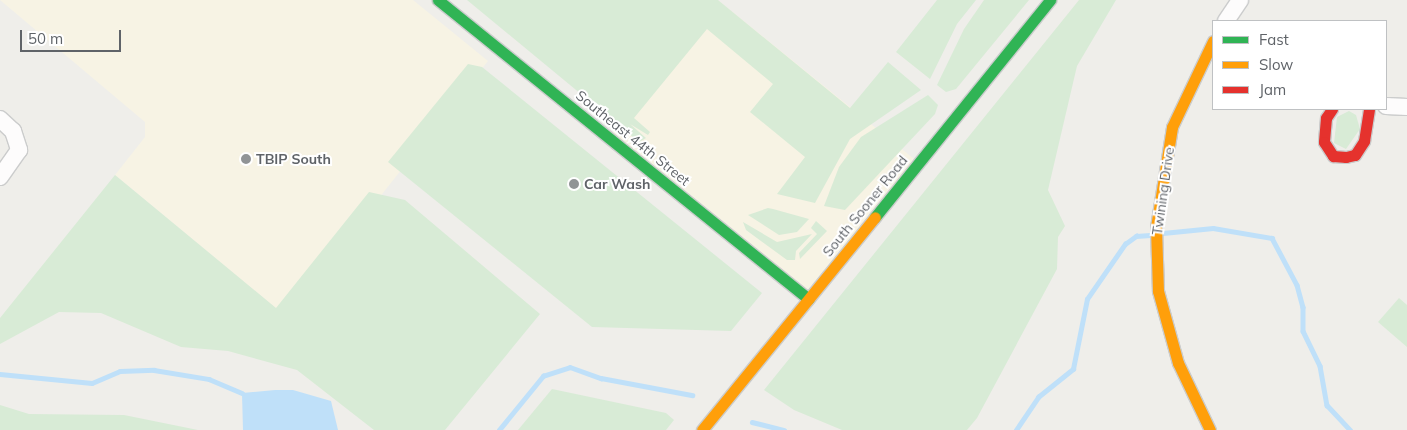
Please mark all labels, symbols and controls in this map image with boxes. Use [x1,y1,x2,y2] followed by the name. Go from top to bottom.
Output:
[22,20,124,52] scale bar
[1212,20,1387,110] legend
[28,29,63,48] text: 50 m
[1259,30,1289,49] text: Fast
[1259,55,1293,74] text: Slow
[1259,80,1286,99] text: Jam
[573,87,693,189] street label: Southeast 44th Street
[1149,146,1177,236] street label: Twining Drive
[256,151,331,167] place label: TBIP South
[819,152,911,260] street label: South Sooner Road
[240,153,252,165] marker: TBIP South
[584,176,650,192] place label: Car Wash
[568,178,580,190] marker: Car Wash

